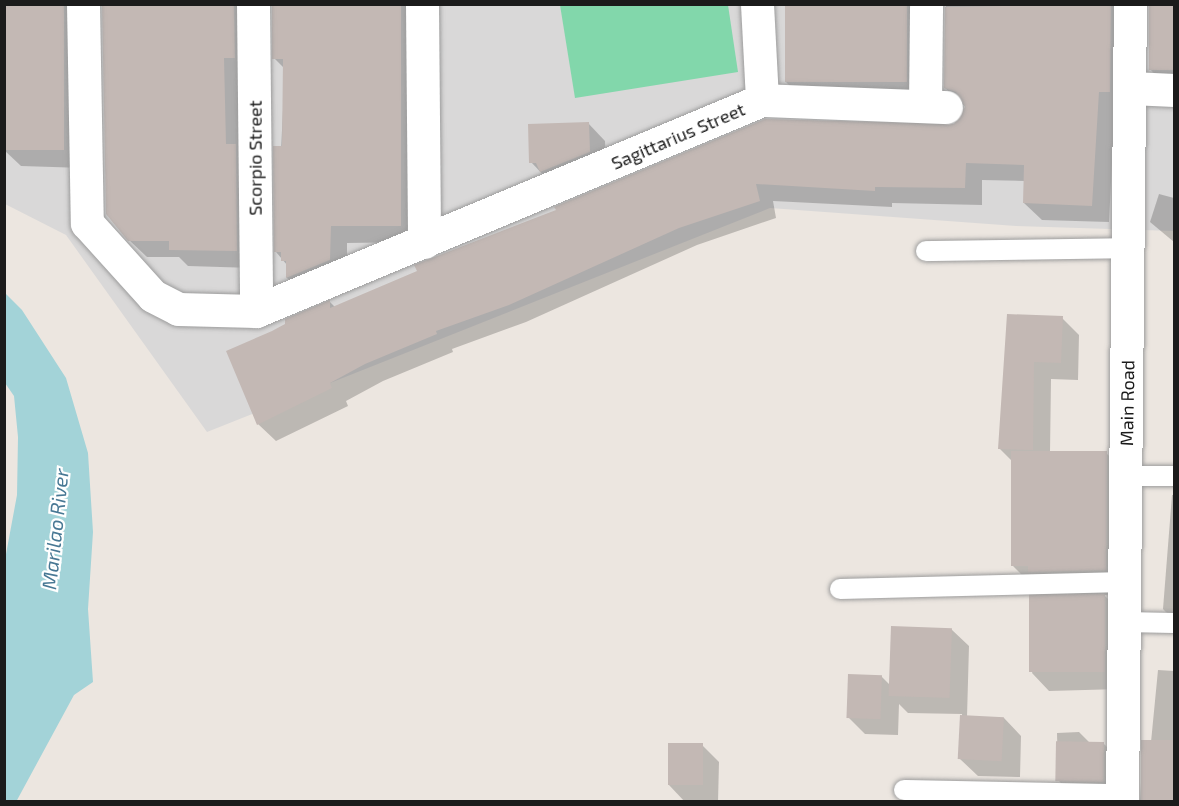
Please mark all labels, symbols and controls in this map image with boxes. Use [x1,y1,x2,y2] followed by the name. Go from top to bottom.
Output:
[608,98,748,174] street label: Sagittarius Street
[244,100,266,216] street label: Scorpio Street
[1115,360,1139,446] street label: Main Road
[37,467,73,591] water label: Marilao River

